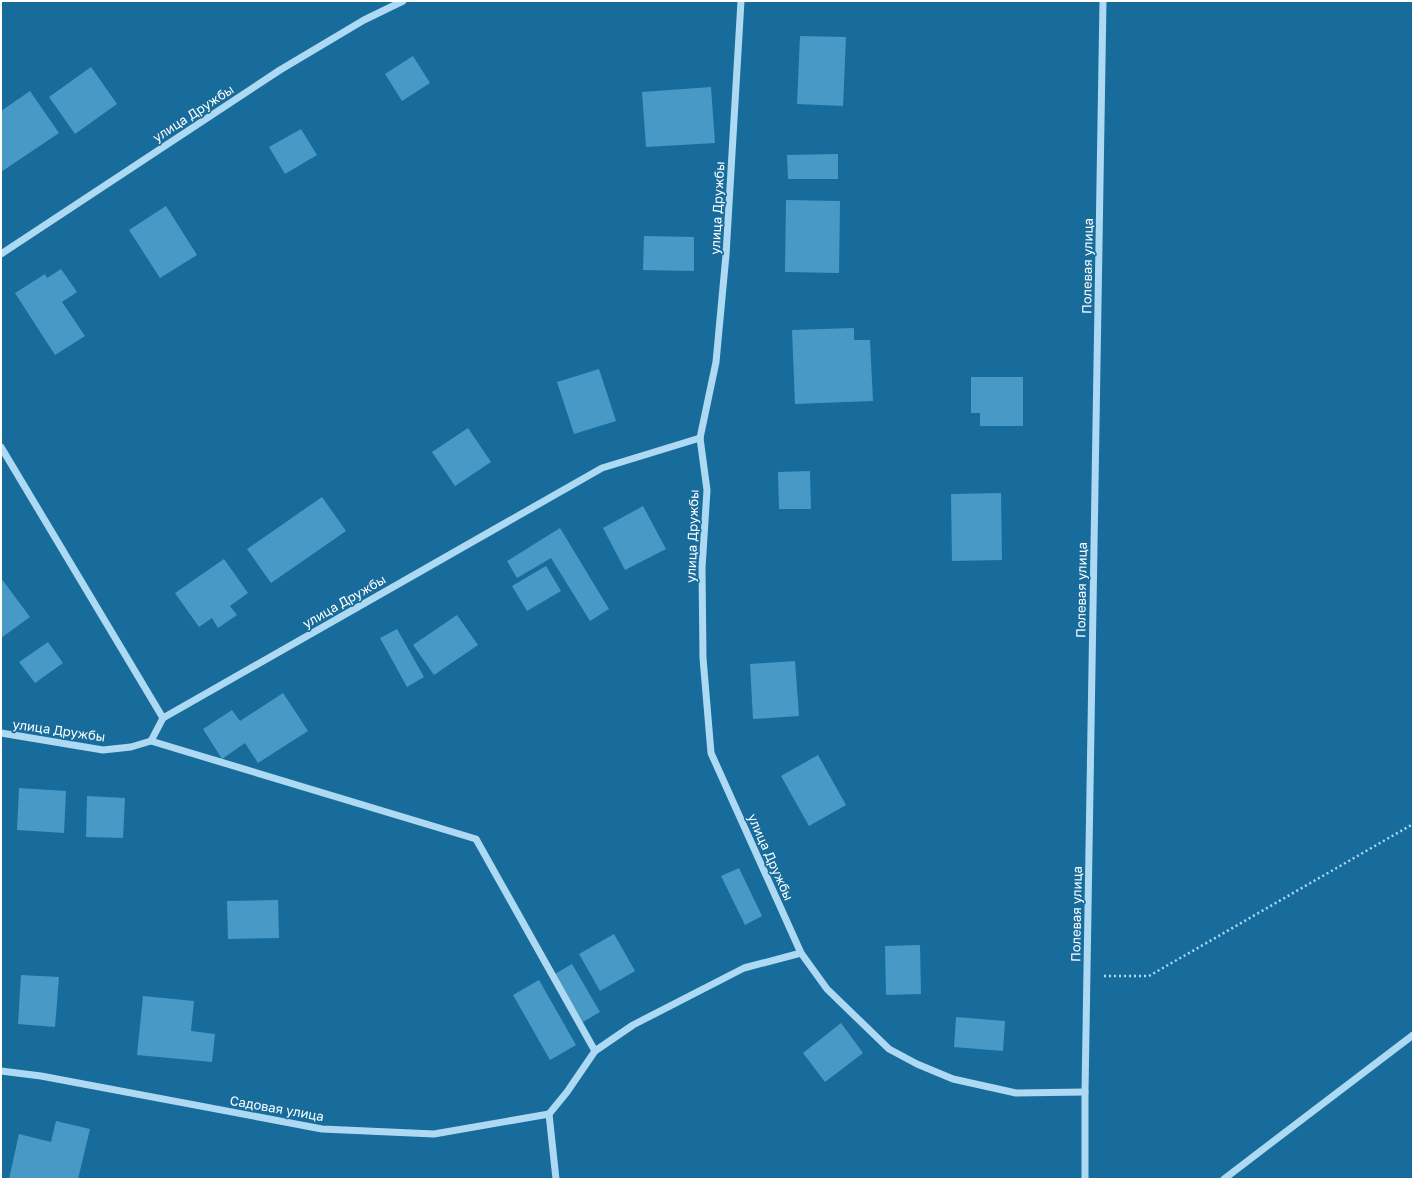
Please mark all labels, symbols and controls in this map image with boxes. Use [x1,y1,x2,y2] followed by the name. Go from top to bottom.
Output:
[149,81,237,145] street label: улица Дружбы
[707,161,727,255] street label: улица Дружбы
[1078,218,1096,314] street label: Полевая улица
[682,489,702,583] street label: улица Дружбы
[1072,542,1090,638] street label: Полевая улица
[300,571,388,631] street label: улица Дружбы
[12,716,106,744] street label: улица Дружбы
[745,811,797,903] street label: улица Дружбы
[1067,866,1085,962] street label: Полевая улица
[229,1092,325,1124] street label: Садовая улица

